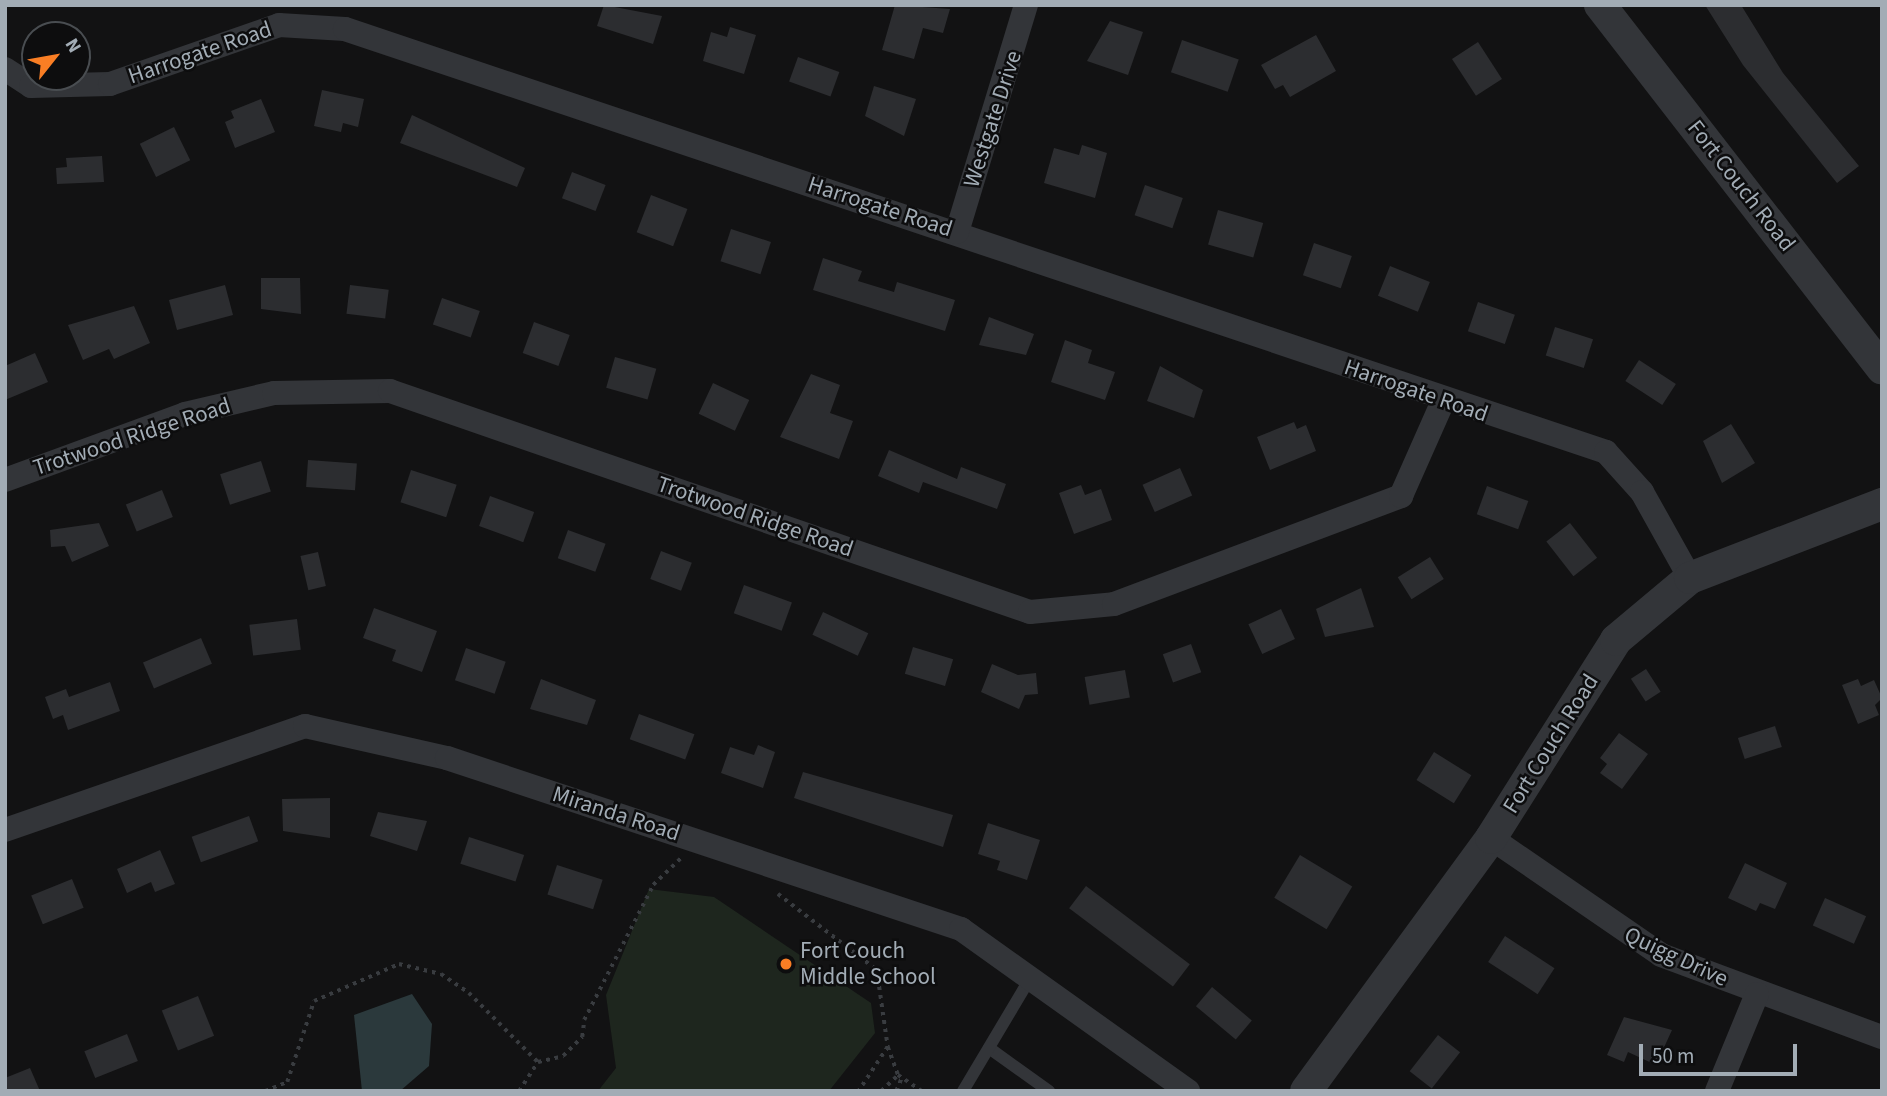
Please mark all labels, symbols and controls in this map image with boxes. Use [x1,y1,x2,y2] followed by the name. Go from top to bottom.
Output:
[125,16,275,90] street label: Harrogate Road
[21,21,91,91] north arrow
[58,34,88,58] text: N
[958,47,1028,191] street label: Westgate Drive
[1681,115,1801,257] street label: Fort Couch Road
[804,171,956,243] street label: Harrogate Road
[1341,354,1491,428] street label: Harrogate Road
[30,392,234,482] street label: Trotwood Ridge Road
[653,470,857,564] street label: Trotwood Ridge Road
[1497,669,1605,819] street label: Fort Couch Road
[549,780,683,848] street label: Miranda Road
[1620,921,1732,993] street label: Quigg Drive
[800,937,936,991] place label: Fort Couch Middle School
[778,956,794,972] marker: Fort Couch Middle School
[1642,1030,1800,1074] scale bar
[1652,1041,1694,1071] text: 50 m

